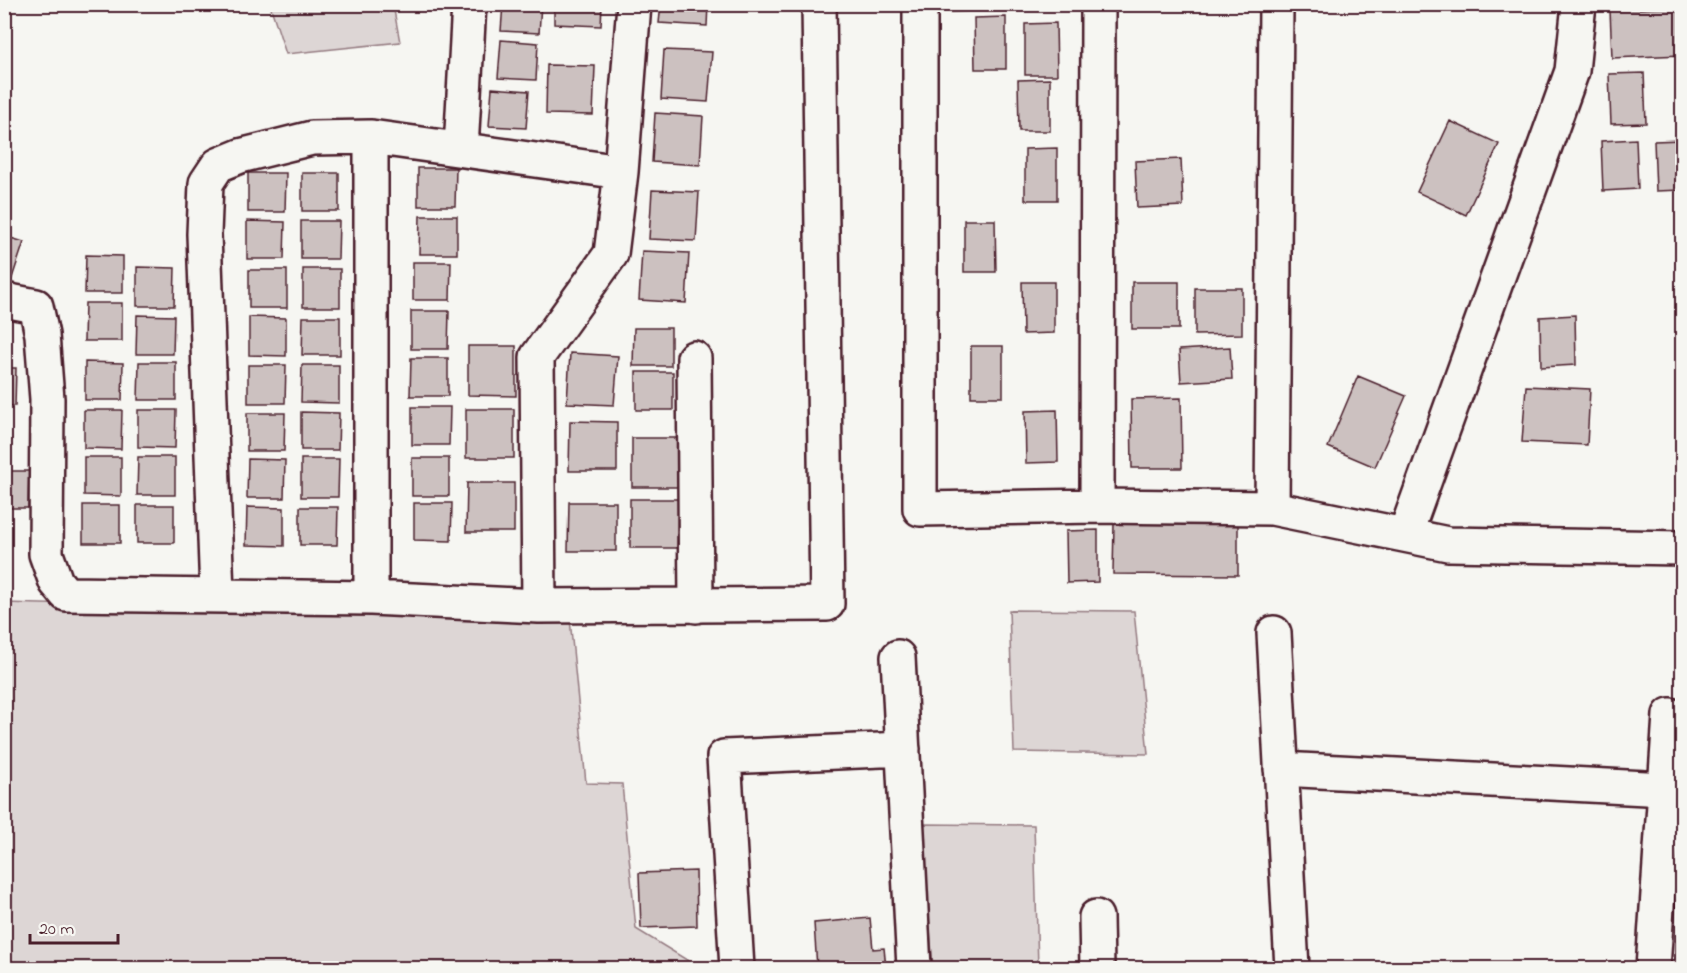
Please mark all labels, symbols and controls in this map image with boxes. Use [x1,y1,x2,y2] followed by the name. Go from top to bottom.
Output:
[30,907,118,945] scale bar
[39,917,74,943] text: 20 m

